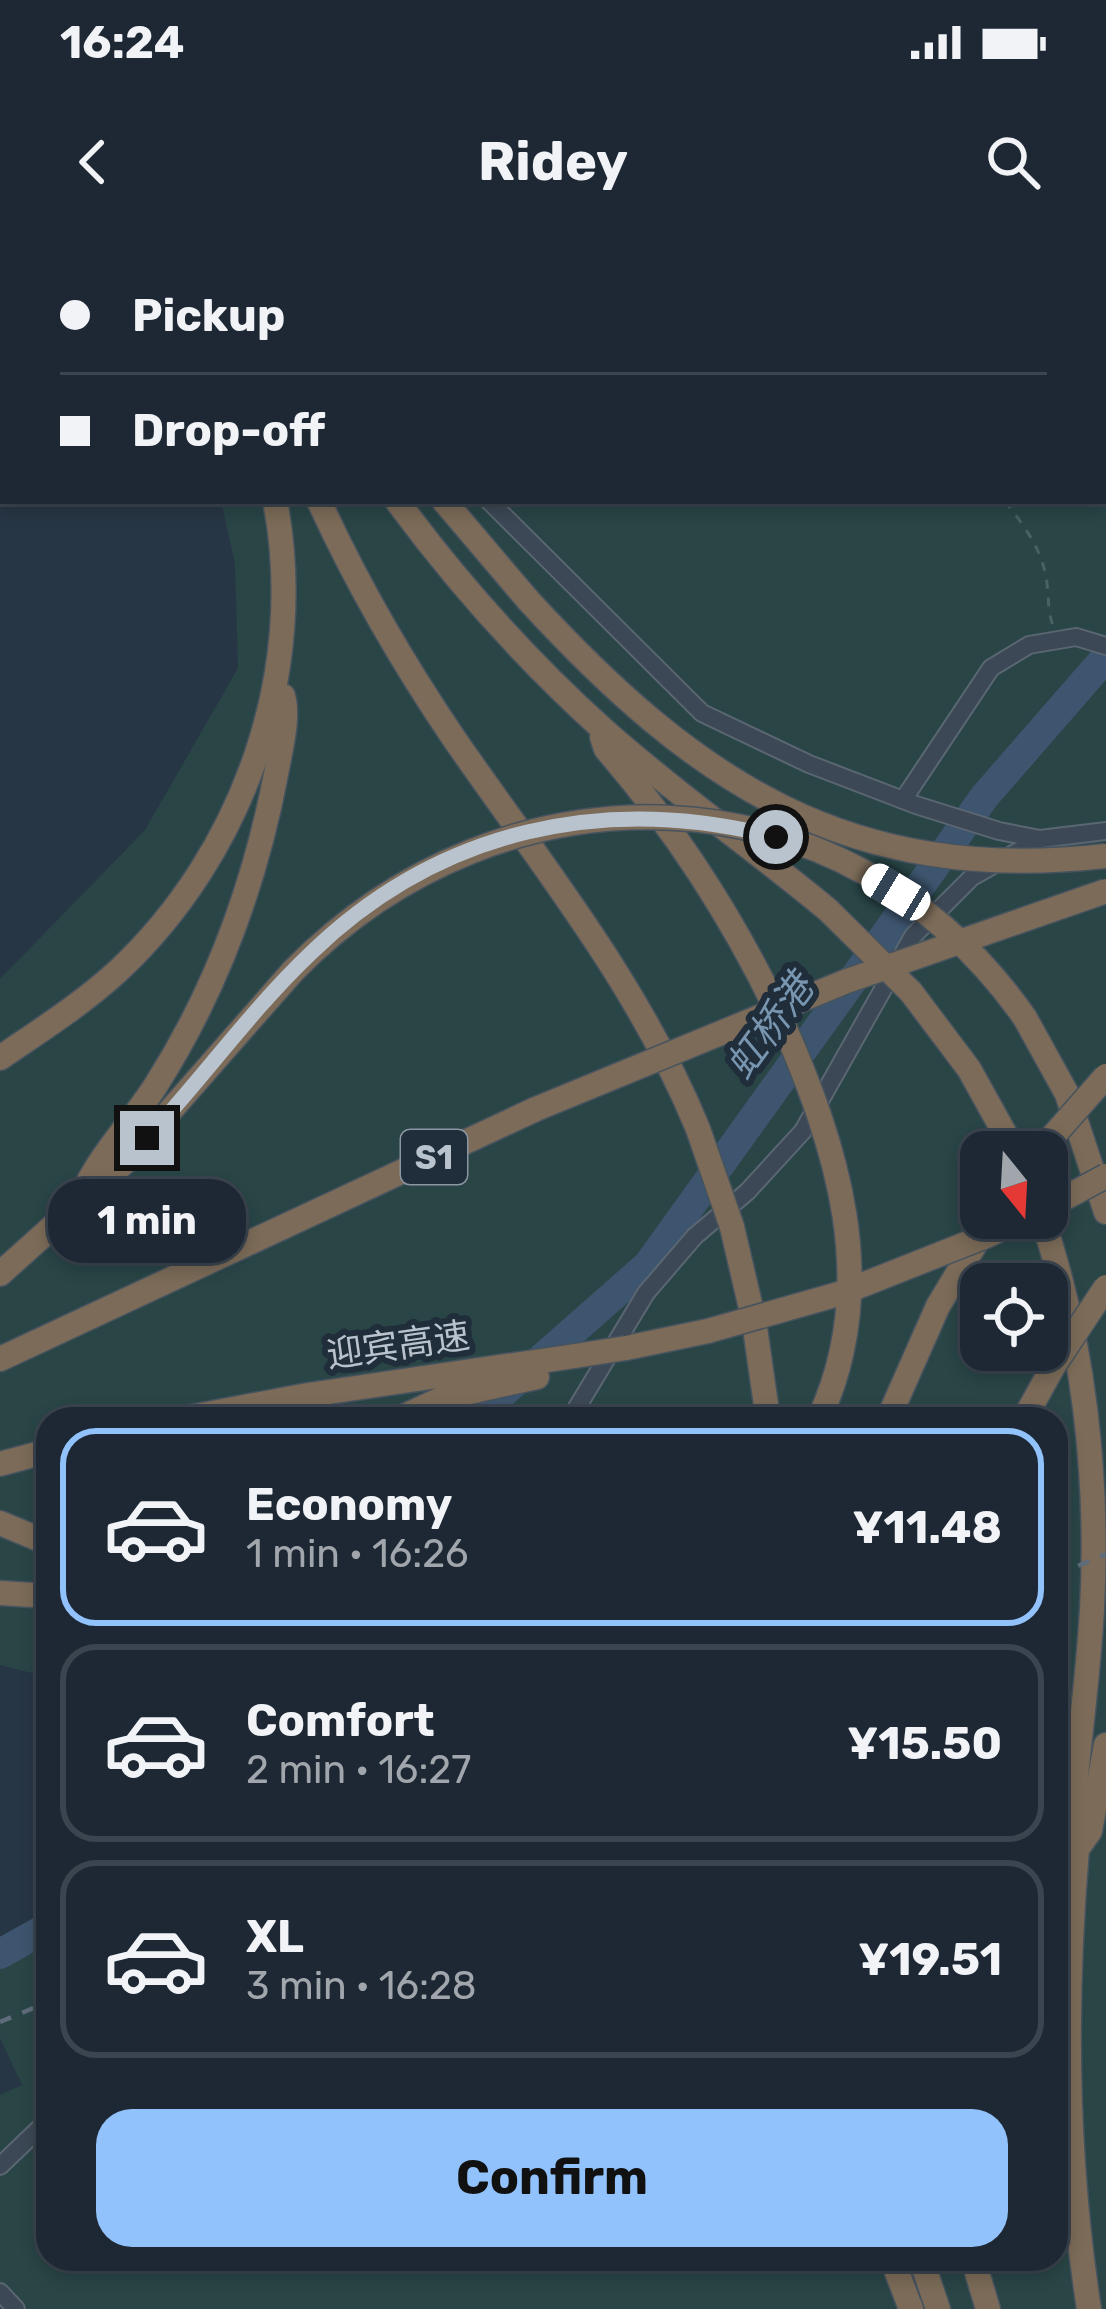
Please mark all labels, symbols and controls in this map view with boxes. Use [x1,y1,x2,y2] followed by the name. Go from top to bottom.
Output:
[60,16,185,69] text: 16:24
[60,129,126,195] icon: back
[980,129,1046,195] icon: search
[478,130,628,194] text: Ridey
[132,289,285,342] text: Pickup
[132,404,325,457] text: Drop-off
[749,810,803,864] route start
[856,858,936,926] car
[717,962,826,1088] water label: 虹桥港
[120,1111,174,1165] route end
[401,1130,467,1184] road number: S1
[960,1131,1068,1239] north arrow
[960,1131,1068,1371] map controls
[48,1180,246,1264] callout: 1 min
[97,1198,197,1244] text: 1 min
[960,1263,1068,1371] button: locate
[324,1314,472,1376] street label: 迎宾高速
[102,1473,210,1581] icon: car
[246,1478,452,1531] text: Economy
[853,1501,1002,1554] text: ¥11.48
[246,1531,469,1577] text: 1 min · 16:26
[102,1689,210,1797] icon: car
[246,1694,435,1747] text: Comfort
[847,1717,1002,1770] text: ¥15.50
[246,1747,471,1793] text: 2 min · 16:27
[102,1905,210,2013] icon: car
[246,1910,304,1963] text: XL
[858,1933,1002,1986] text: ¥19.51
[246,1963,477,2009] text: 3 min · 16:28
[96,2109,1008,2247] button: Confirm

